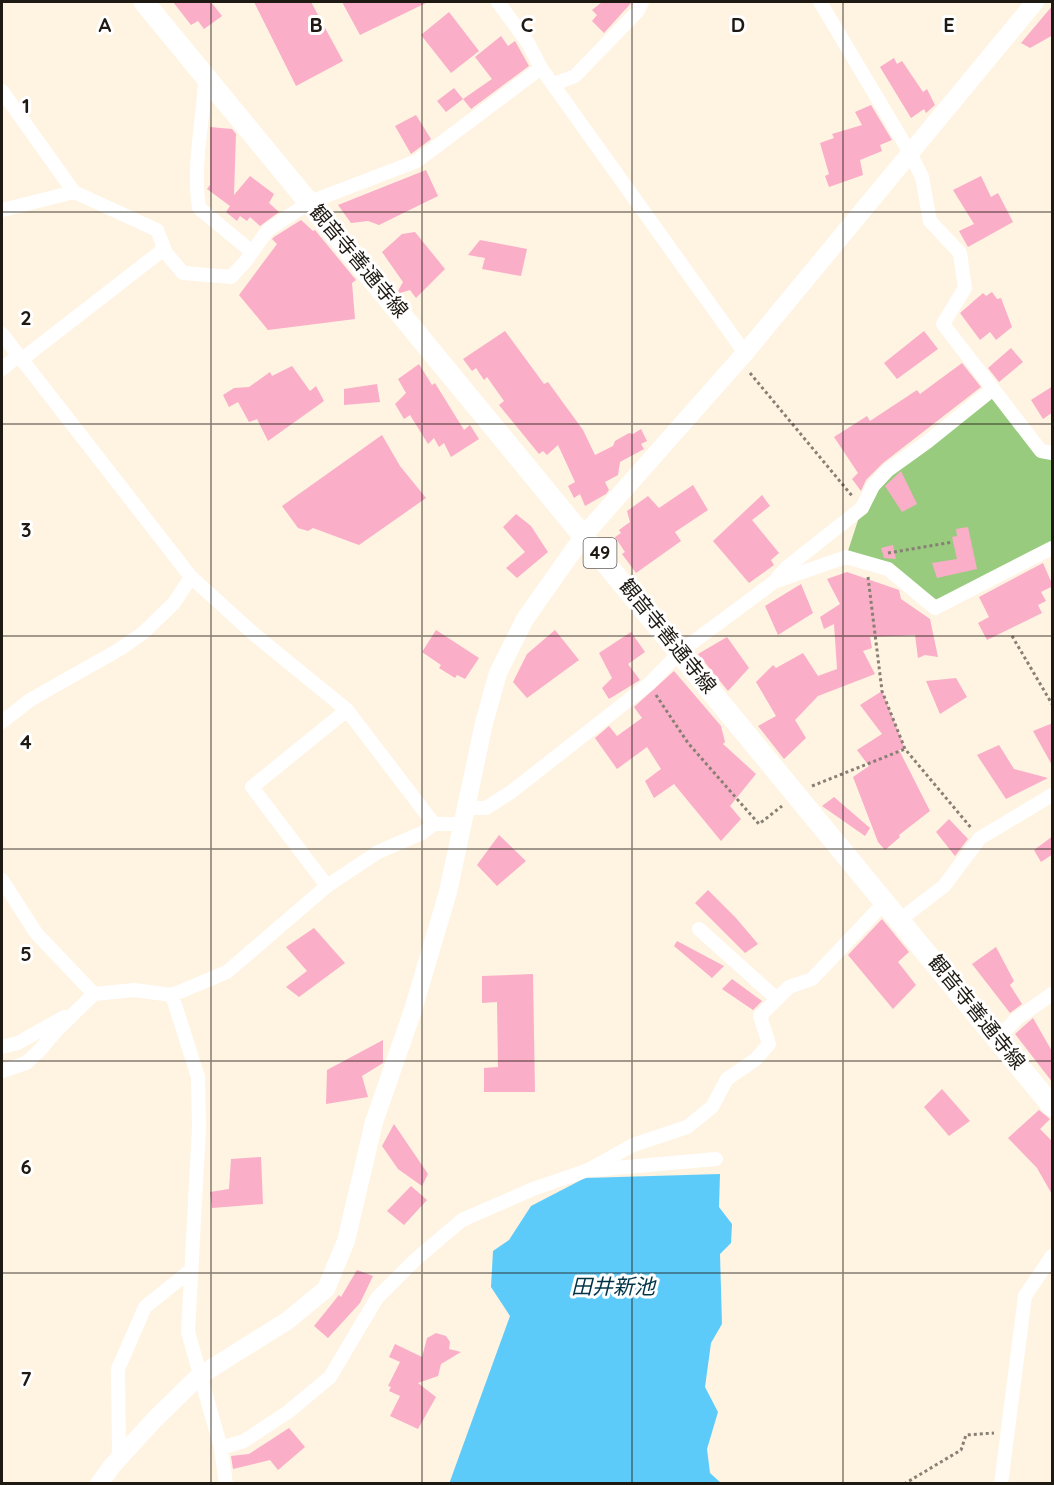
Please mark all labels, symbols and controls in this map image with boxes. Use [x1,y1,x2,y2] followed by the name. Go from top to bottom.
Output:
[99,12,112,37] text: A
[309,12,323,37] text: B
[521,12,534,37] text: C
[731,12,745,37] text: D
[943,12,955,37] text: E
[22,93,30,118] text: 1
[305,199,414,322] street label: 観音寺善通寺線
[20,305,32,330] text: 2
[21,517,31,542] text: 3
[584,538,616,568] road number: 49
[615,573,722,698] street label: 観音寺善通寺線
[20,729,32,754] text: 4
[20,941,32,966] text: 5
[924,949,1031,1074] street label: 観音寺善通寺線
[20,1154,32,1179] text: 6
[571,1273,657,1299] water label: 田井新池
[21,1366,32,1391] text: 7

